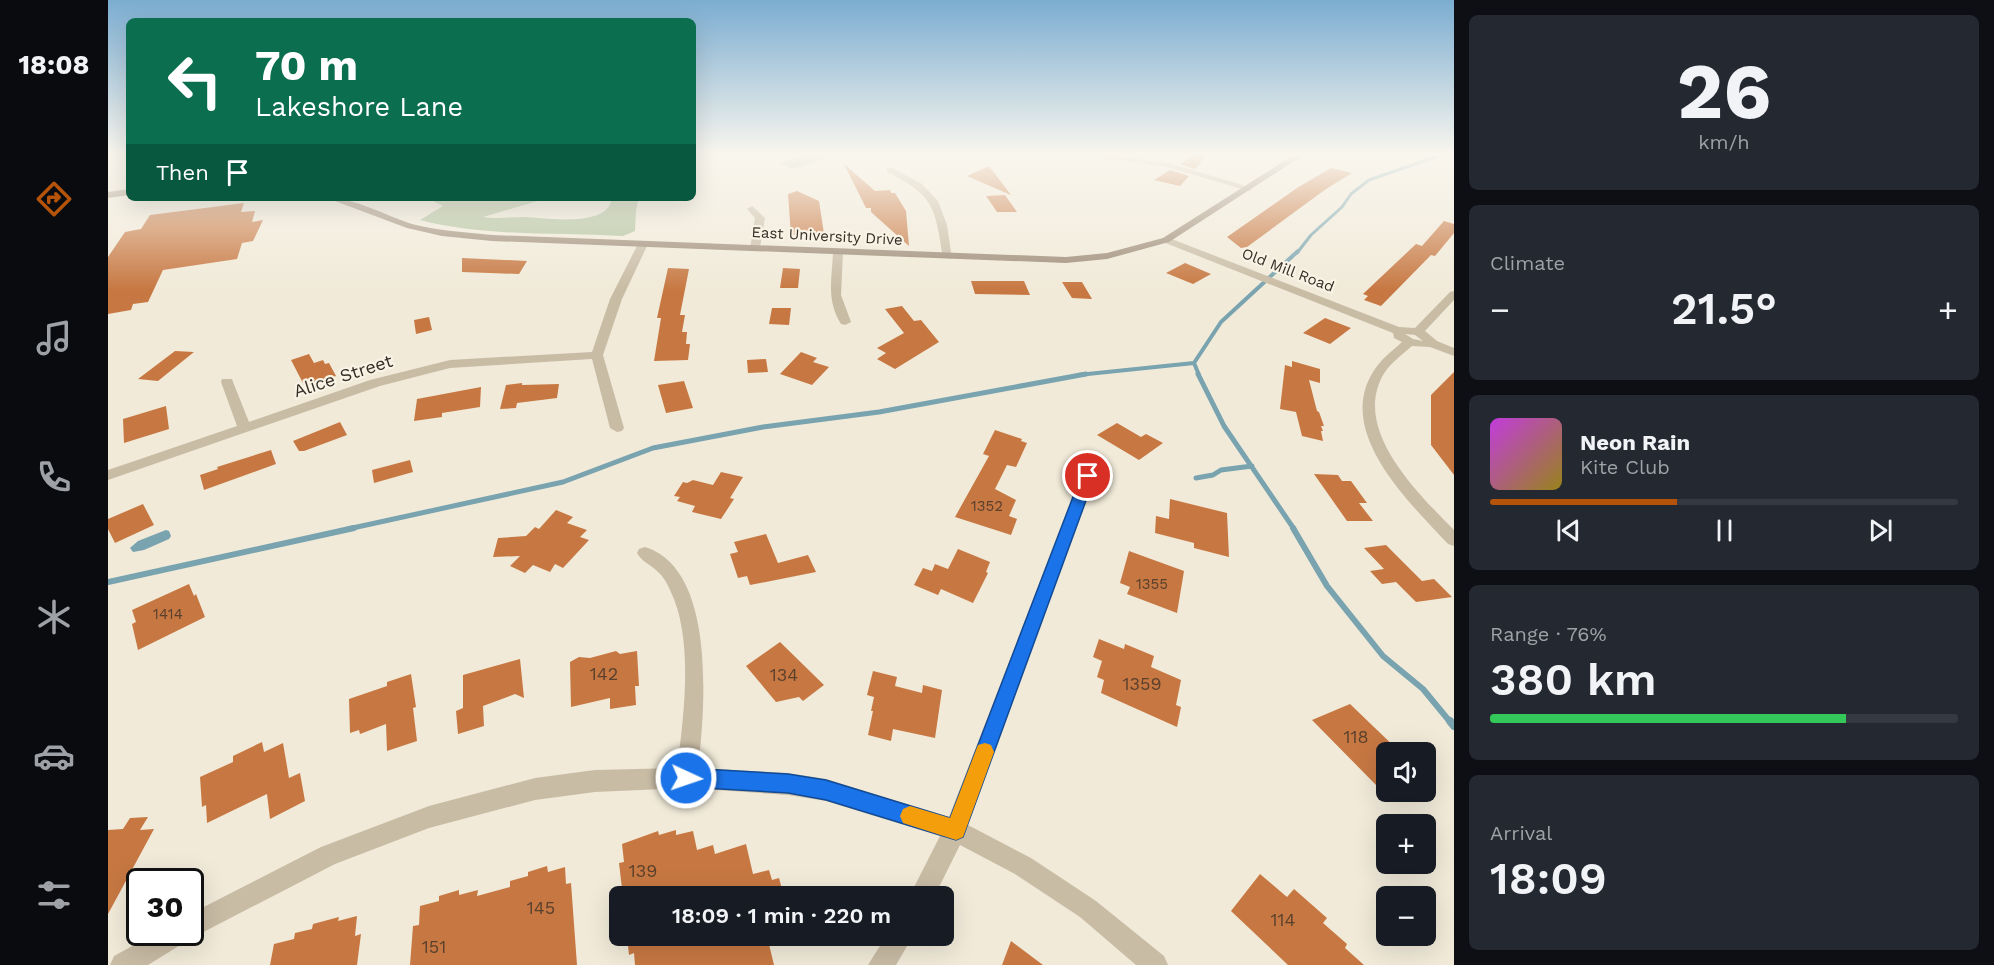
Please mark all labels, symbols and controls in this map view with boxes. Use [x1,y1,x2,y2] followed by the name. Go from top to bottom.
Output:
[255,41,358,90] text: 70 m
[156,42,234,120] icon: left
[1677,45,1771,137] text: 26
[18,49,90,81] text: 18:08
[255,91,463,123] text: Lakeshore Lane
[1698,130,1750,154] text: km/h
[221,156,254,189] icon: arrive
[156,160,209,185] text: Then
[33,178,75,220] icon: directions
[751,223,903,249] street label: East University Drive
[1239,244,1337,296] street label: Old Mill Road
[1490,251,1565,275] text: Climate
[1671,282,1777,335] text: 21.5°
[1490,290,1510,329] text: −
[1938,290,1958,329] text: +
[33,317,75,359] icon: music
[291,349,395,401] street label: Alice Street
[1580,430,1690,455] text: Neon Rain
[1062,450,1113,501] pin
[1580,455,1670,479] text: Kite Club
[33,456,75,498] icon: phone
[1071,459,1104,492] icon: arrive
[971,497,1003,515] house number: 1352
[1552,514,1585,547] icon: previous
[1708,514,1741,547] icon: pause
[1864,514,1897,547] icon: next
[1136,575,1168,593] house number: 1355
[33,596,75,638] icon: climate
[153,605,183,623] house number: 1414
[1490,622,1607,646] text: Range · 76%
[1490,653,1657,706] text: 380 km
[590,663,618,684] house number: 142
[770,664,798,685] house number: 134
[1122,673,1162,694] house number: 1359
[1343,726,1369,747] house number: 118
[33,735,75,777] icon: car
[1376,742,1436,946] map controls
[1376,742,1436,802] button: sound
[654,746,718,810] position arrow
[1376,814,1436,874] button: +
[1490,821,1552,845] text: Arrival
[1490,852,1607,905] text: 18:09
[629,860,657,881] house number: 139
[126,868,204,946] speed limit sign: 30
[33,874,75,916] icon: filters
[1376,886,1436,946] button: −
[527,897,555,918] house number: 145
[672,903,891,928] text: 18:09 · 1 min · 220 m
[1270,909,1296,930] house number: 114
[422,936,446,957] house number: 151

